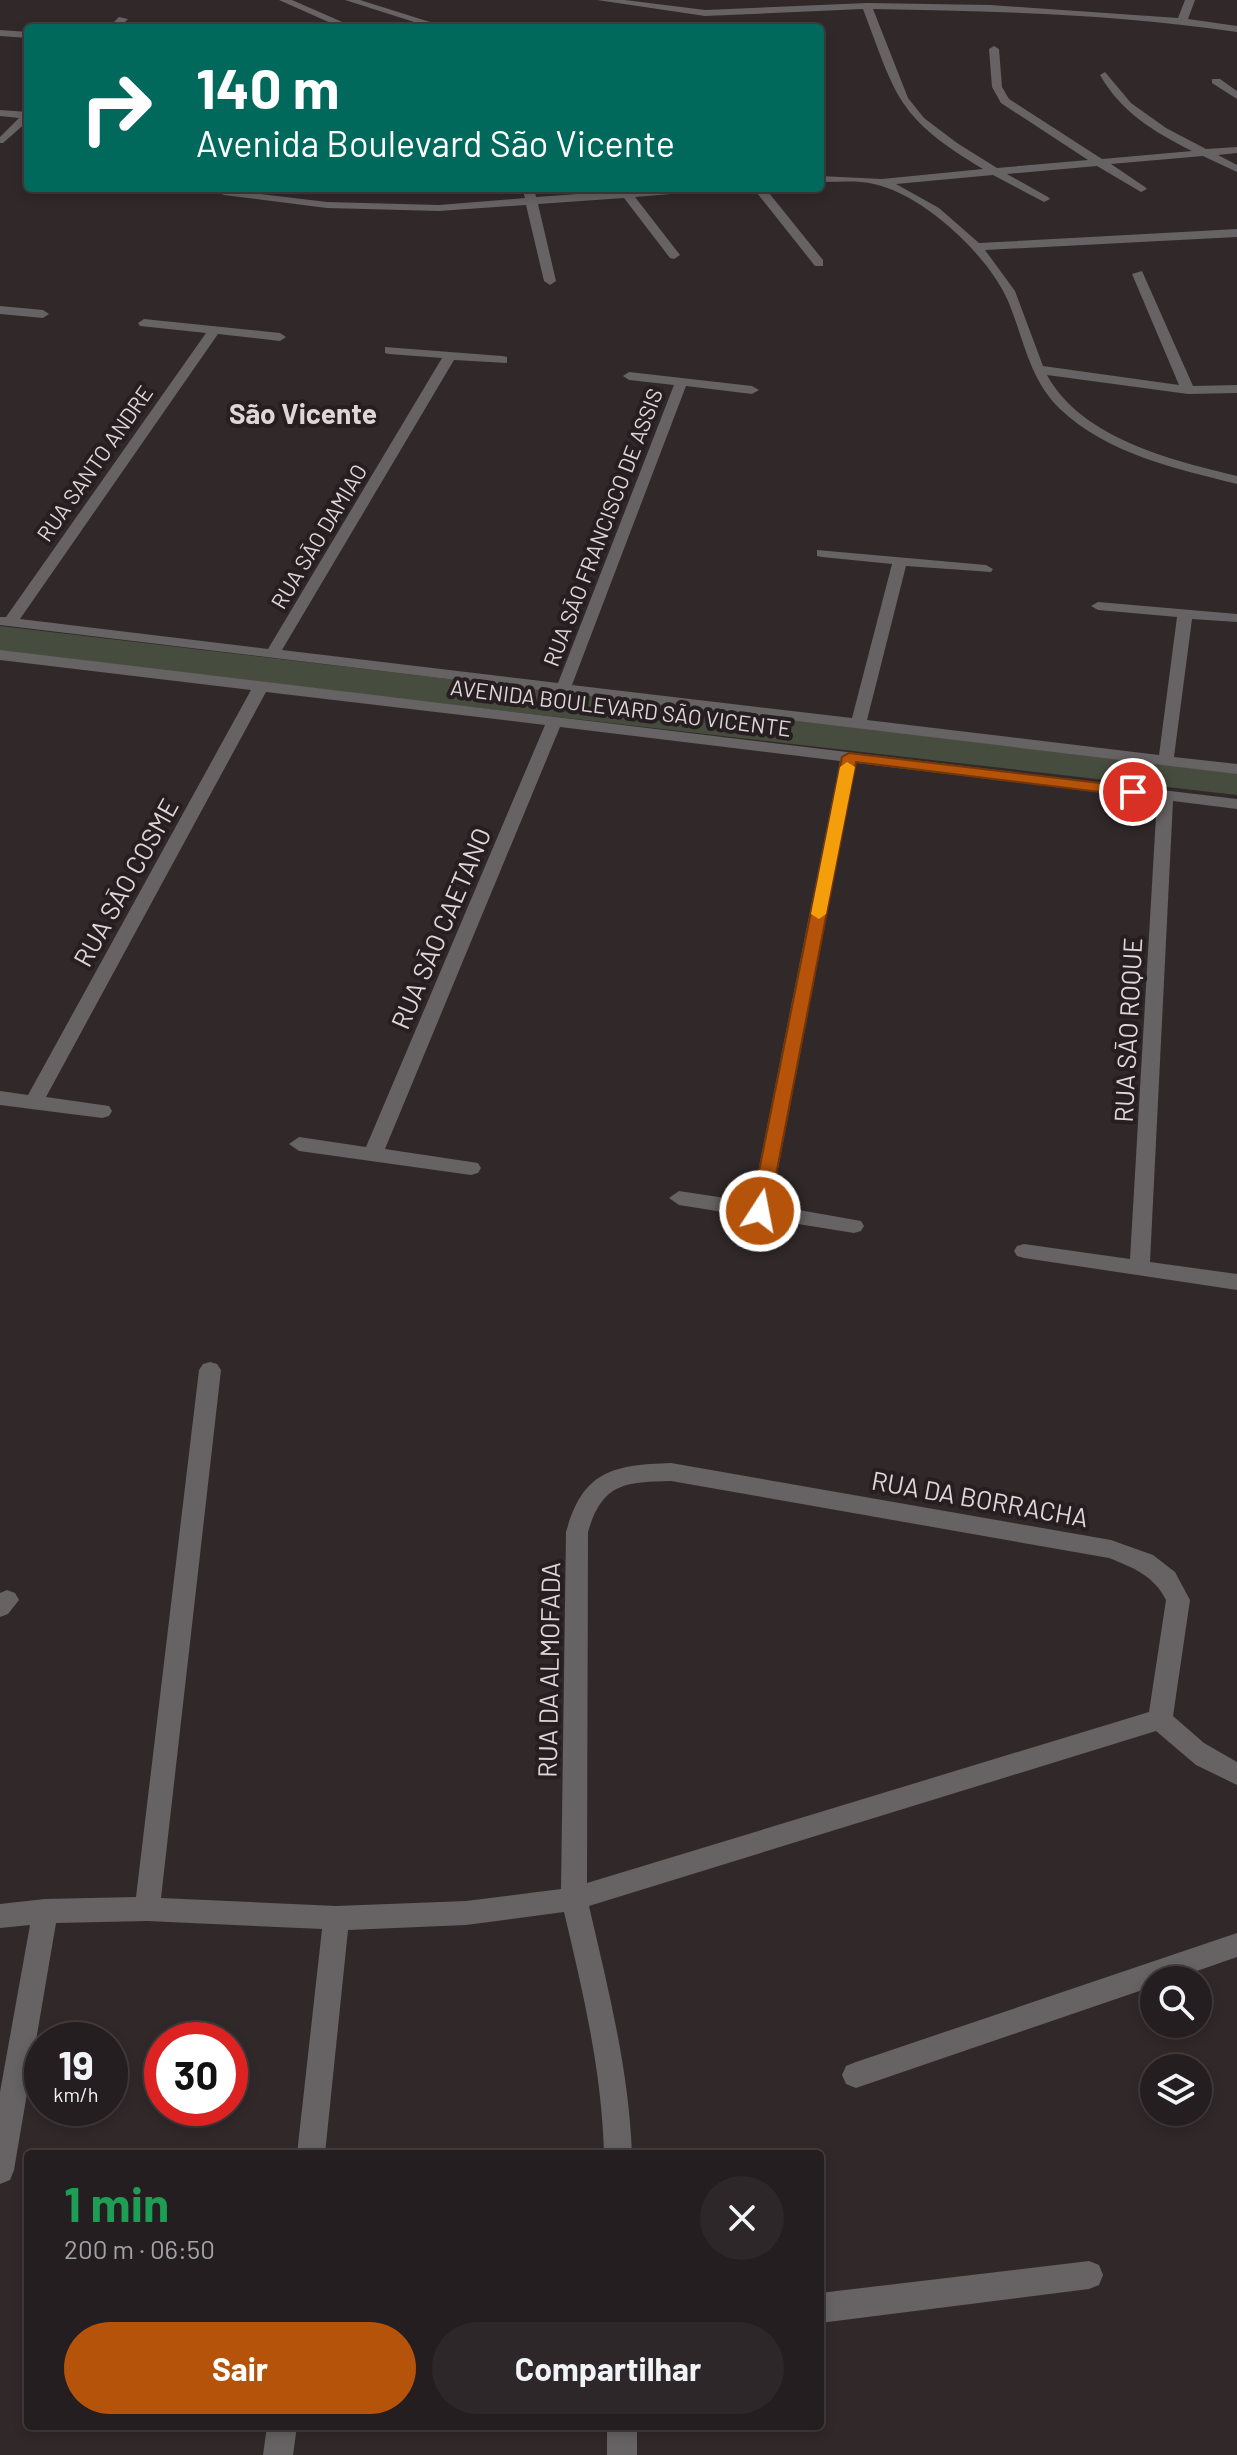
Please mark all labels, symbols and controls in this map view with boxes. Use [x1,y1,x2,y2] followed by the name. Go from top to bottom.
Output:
[196,53,340,120] text: 140 m
[64,56,168,160] icon: right
[196,121,675,164] text: Avenida Boulevard São Vicente
[31,380,157,546] street label: RUA SANTO ANDRE
[537,384,667,670] street label: RUA SĀO FRANCISCO DE ASSIS
[229,396,377,430] district label: São Vicente
[265,459,371,613] street label: RUA SĀO DAMIAO
[449,673,793,741] street label: AVENIDA BOULEVARD SÃO VICENTE
[1099,758,1167,826] pin
[1111,770,1155,814] icon: arrive
[66,793,184,971] street label: RUA SĀO COSME
[384,823,496,1033] street label: RUA SĀO CAETANO
[1107,937,1147,1123] street label: RUA SĀO ROQUE
[718,1169,802,1253] position arrow
[869,1464,1091,1532] street label: RUA DA BORRACHA
[531,1562,565,1778] street label: RUA DA ALMOFADA
[1140,1966,1212,2126] map controls
[1140,1966,1212,2038] button: search
[144,2022,248,2126] speed limit sign: 30
[58,2040,94,2088] text: 19
[1140,2054,1212,2126] button: layers
[53,2082,99,2106] text: km/h
[64,2174,169,2232] text: 1 min
[700,2176,784,2260] button: close
[64,2233,215,2264] text: 200 m · 06:50
[64,2322,416,2414] button: Sair
[432,2322,784,2414] button: Compartilhar

